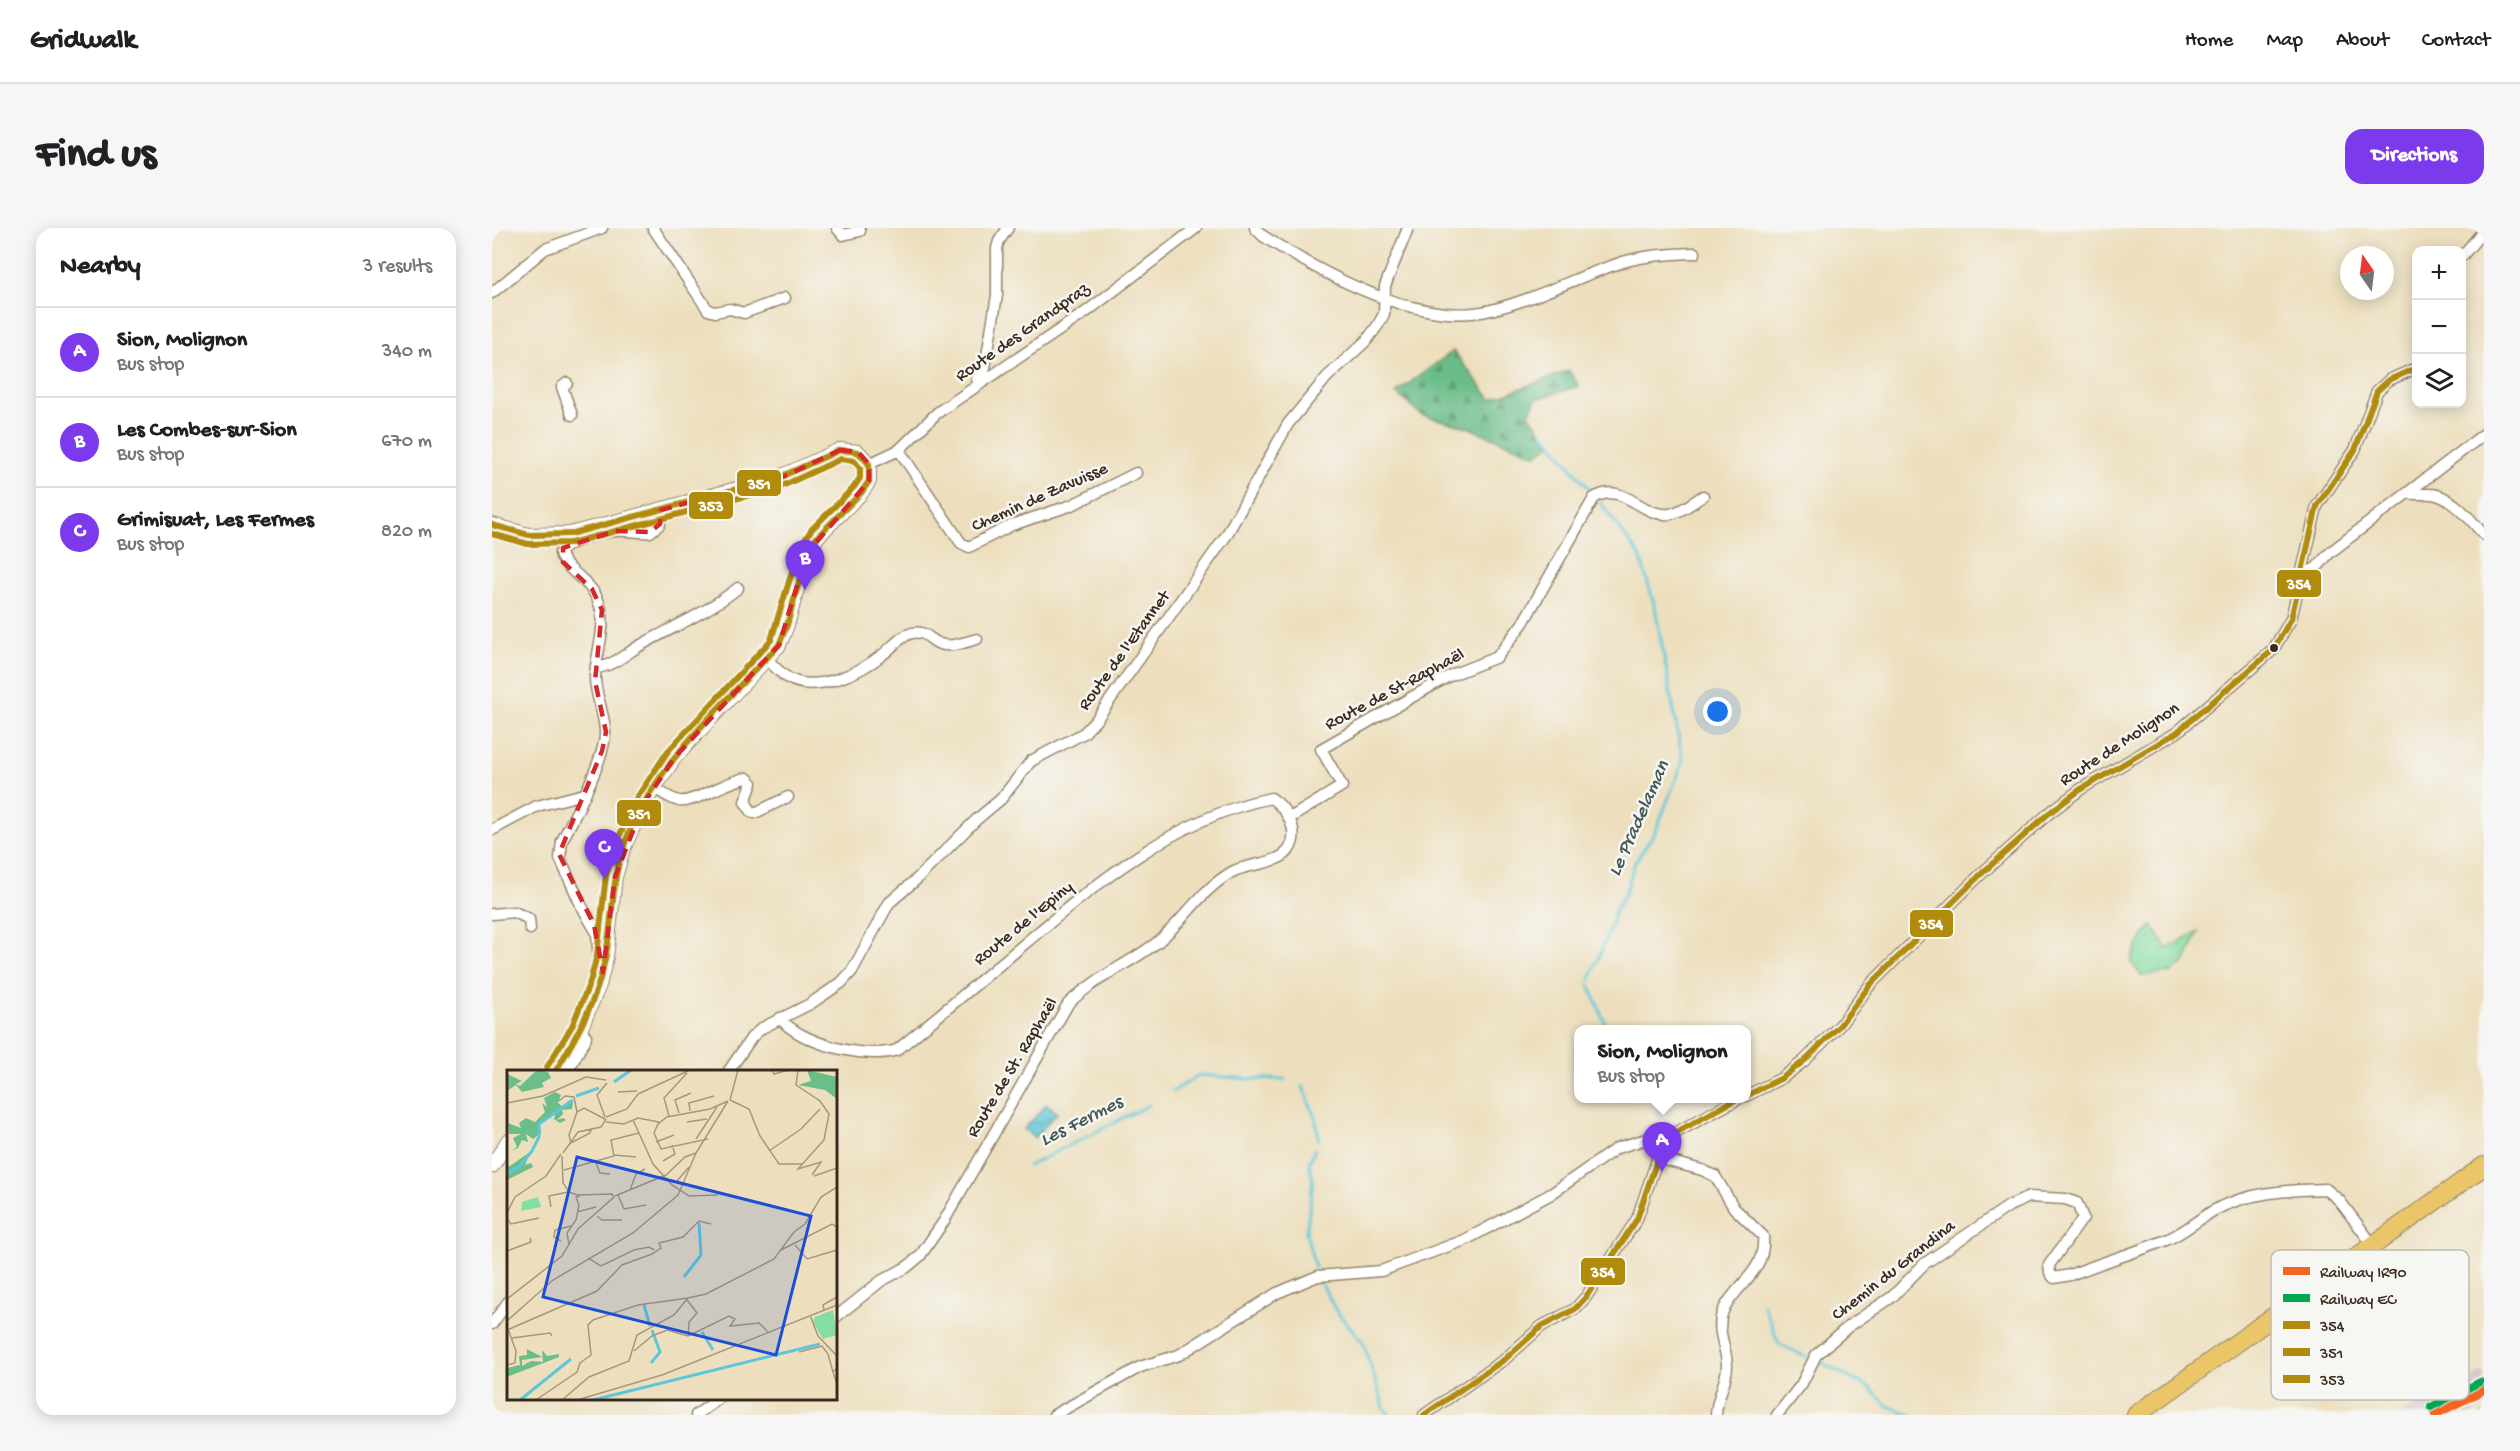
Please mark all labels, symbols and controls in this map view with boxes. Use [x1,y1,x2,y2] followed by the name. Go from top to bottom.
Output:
[30,25,136,58] text: Gridwalk
[2185,29,2233,54] text: Home
[2266,29,2303,54] text: Map
[2336,29,2389,54] text: About
[2422,29,2490,54] text: Contact
[2345,129,2484,184] button: Directions
[36,132,156,181] text: Find us
[2340,246,2394,300] north arrow
[2412,246,2466,408] map controls
[2412,246,2466,300] button: +
[60,252,141,283] text: Nearby
[363,256,432,279] text: 3 results
[952,278,1095,387] street label: Route des Grandpraz
[2412,300,2466,354] button: −
[117,328,247,354] text: Sion, Molignon
[74,341,85,364] text: A
[382,341,432,364] text: 340 m
[117,354,184,377] text: Bus stop
[2412,354,2466,408] button: layers
[117,418,297,444] text: Les Combes-sur-Sion
[74,431,85,454] text: B
[381,431,432,454] text: 670 m
[117,444,184,467] text: Bus stop
[969,458,1112,537] street label: Chemin de Zavuisse
[736,469,782,497] line badge: 351
[746,477,771,496] text: 351
[688,491,734,520] line badge: 353
[697,499,724,518] text: 353
[117,508,314,534] text: Grimisuat, Les Fermes
[74,521,85,544] text: C
[381,521,432,544] text: 820 m
[117,534,184,557] text: Bus stop
[786,540,824,590] pin: B
[2276,569,2322,598] line badge: 354
[2286,577,2312,596] text: 354
[1074,586,1177,715] street label: Route de l'Etannet
[2268,642,2280,654] unlabelled marker
[1322,644,1468,736] street label: Route de St-Raphaël
[1703,697,1732,726] your location
[2056,698,2184,792] street label: Route de Molignon
[1604,757,1676,880] water label: Le Pradelaman
[616,799,662,827] line badge: 351
[626,807,651,826] text: 351
[584,830,624,879] pin: C
[970,877,1078,971] street label: Route de l'Epiny
[1909,909,1954,938] line badge: 354
[1918,917,1944,936] text: 354
[963,994,1063,1142] street label: Route de St. Raphaël
[1574,1025,1751,1103] popup
[1597,1040,1728,1066] text: Sion, Molignon
[1597,1066,1665,1089] text: Bus stop
[507,1070,837,1400] inset map
[1037,1091,1128,1153] water label: Les Fermes
[1642,1122,1682,1172] pin: A
[1828,1216,1961,1326] street label: Chemin du Grandina
[2271,1250,2469,1400] legend
[1580,1257,1626,1286] line badge: 354
[1590,1265,1616,1284] text: 354
[2320,1265,2407,1284] text: Railway IR90
[2320,1292,2397,1311] text: Railway EC
[2319,1319,2345,1338] text: 354
[2319,1346,2343,1365] text: 351
[2319,1373,2345,1392] text: 353

